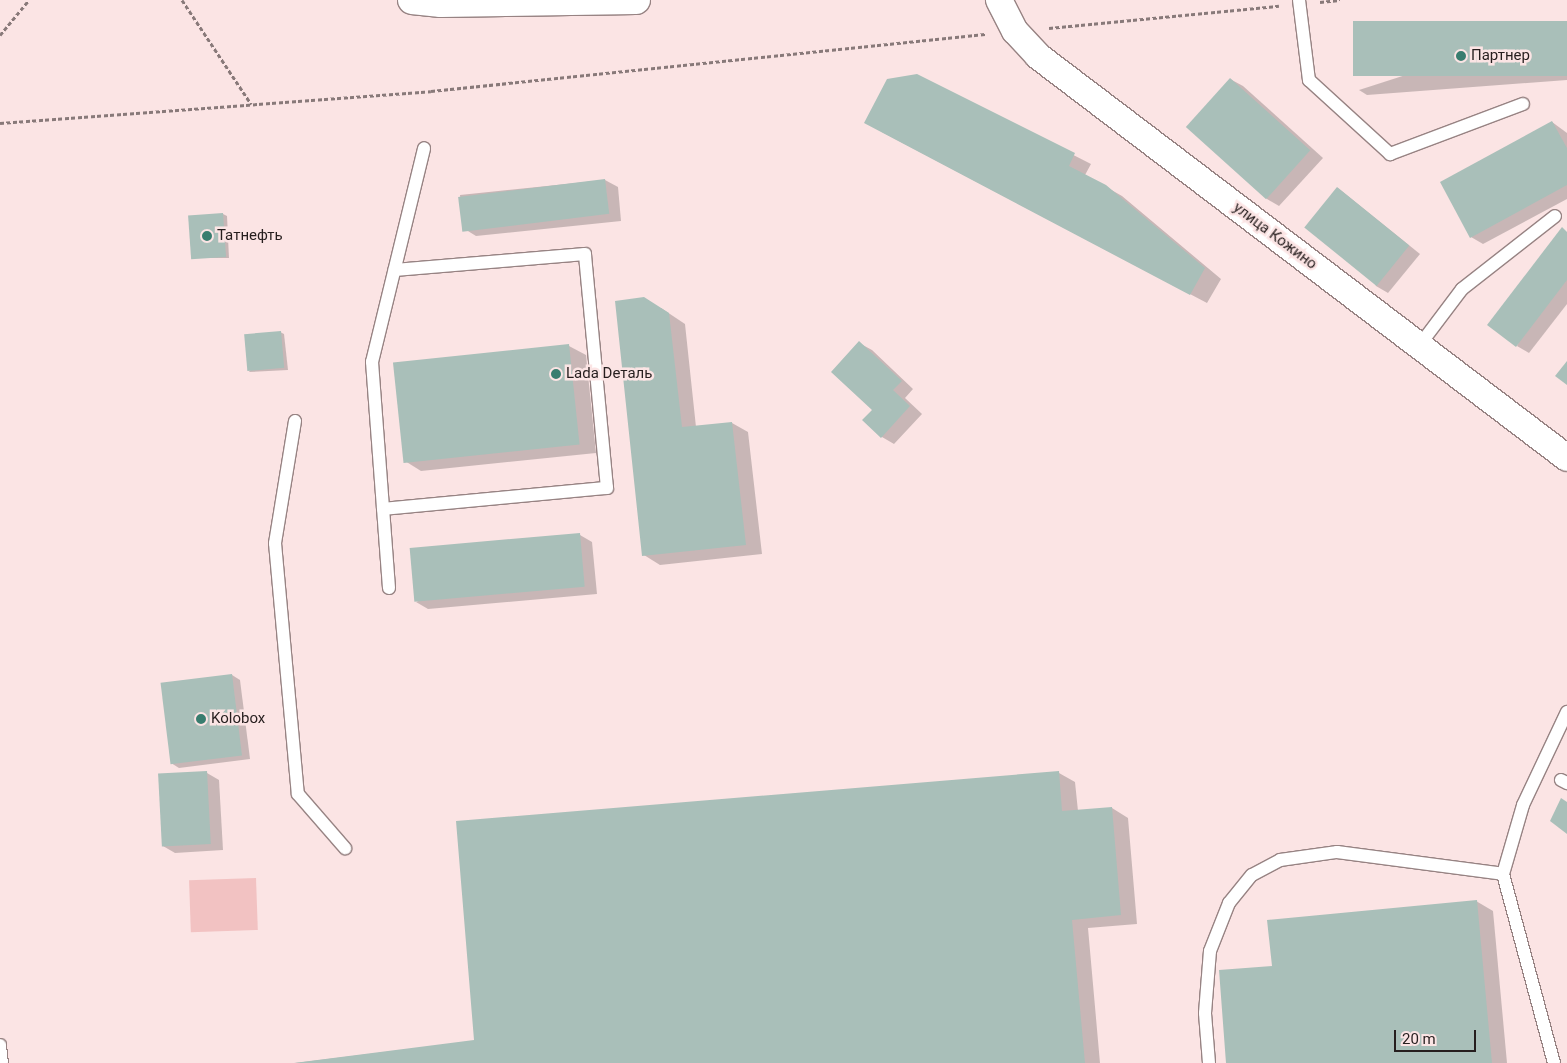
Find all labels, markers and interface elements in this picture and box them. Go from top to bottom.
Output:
place label: Партнер [1471,47,1530,65]
marker: Партнер [1455,50,1467,62]
street label: улица Кожино [1230,199,1320,273]
place label: Татнефть [217,227,283,245]
marker: Татнефть [201,230,213,242]
place label: Lada Dеталь [566,365,652,383]
marker: Lada Dеталь [550,368,562,380]
place label: Kolobox [211,710,265,728]
marker: Kolobox [195,713,207,725]
scale bar [1397,1020,1480,1052]
text: 20 m [1402,1030,1436,1048]

